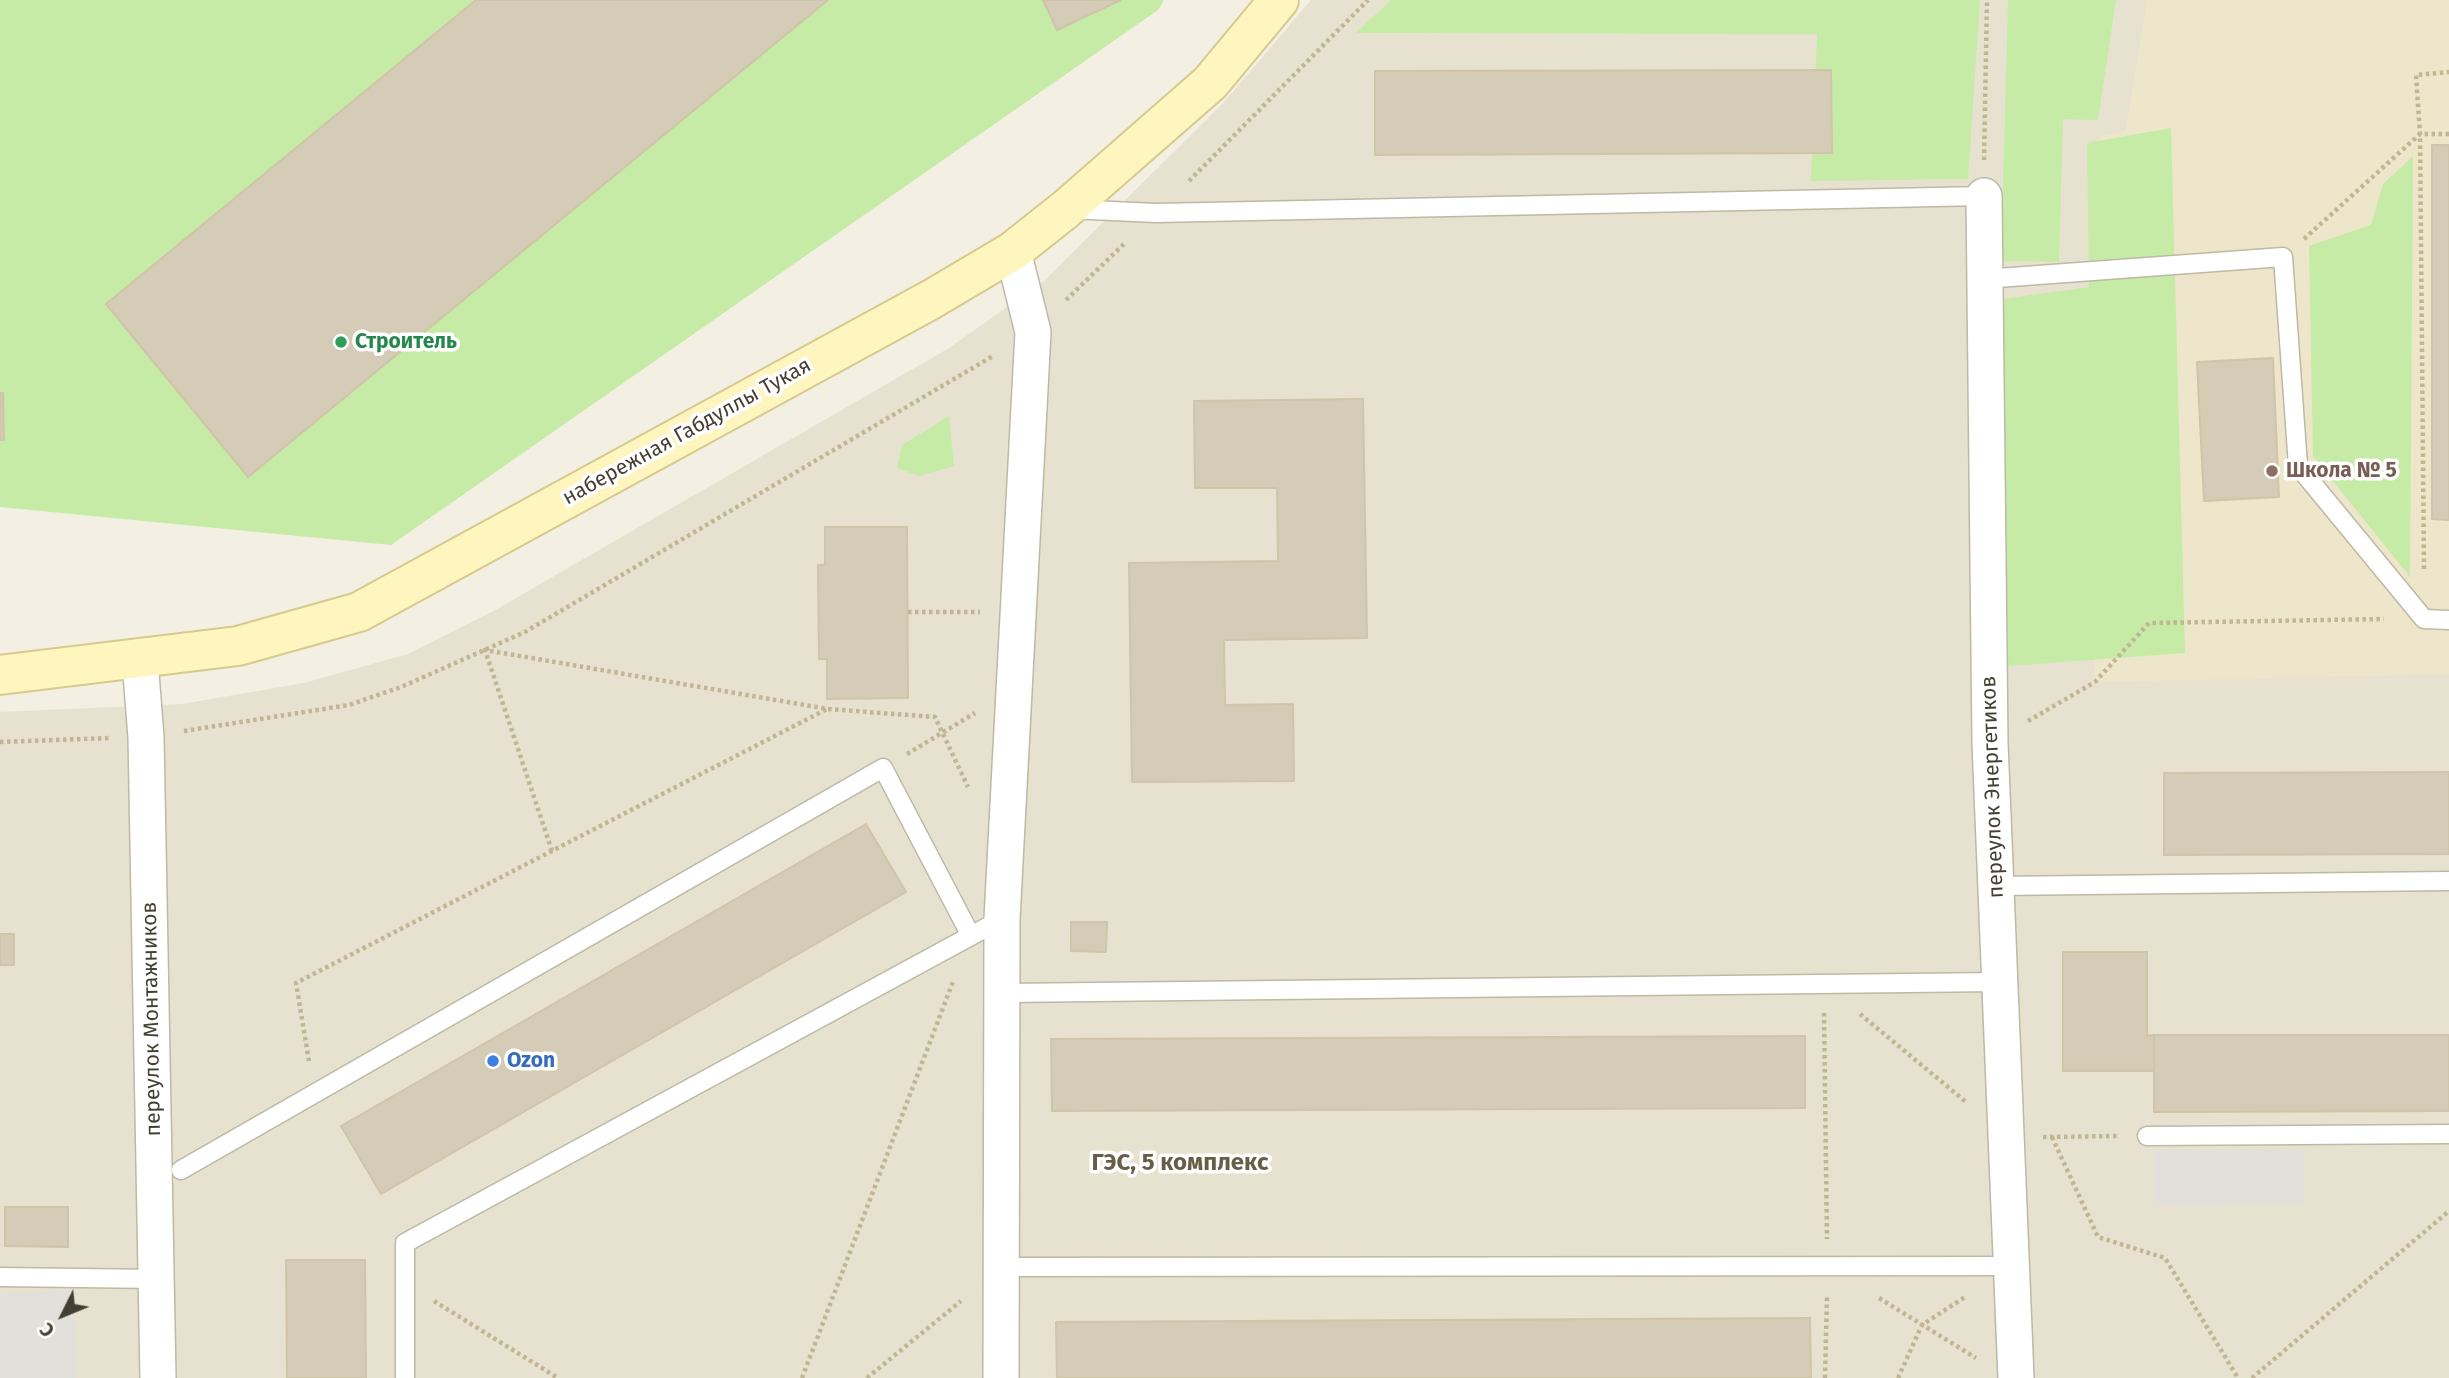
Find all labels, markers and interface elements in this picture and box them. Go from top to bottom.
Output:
place label: Строитель [355,329,457,355]
marker: Строитель [333,334,349,350]
street label: набережная Габдуллы Тукая [558,353,816,511]
place label: Школа № 5 [2286,458,2397,484]
marker: Школа № 5 [2264,463,2280,479]
street label: переулок Энергетиков [1977,675,2009,899]
street label: переулок Монтажников [137,901,167,1137]
place label: Ozon [507,1048,555,1074]
marker: Ozon [485,1053,501,1069]
district label: ГЭС, 5 комплекс [1092,1149,1268,1177]
north arrow [28,1280,98,1350]
text: С [35,1318,59,1342]

